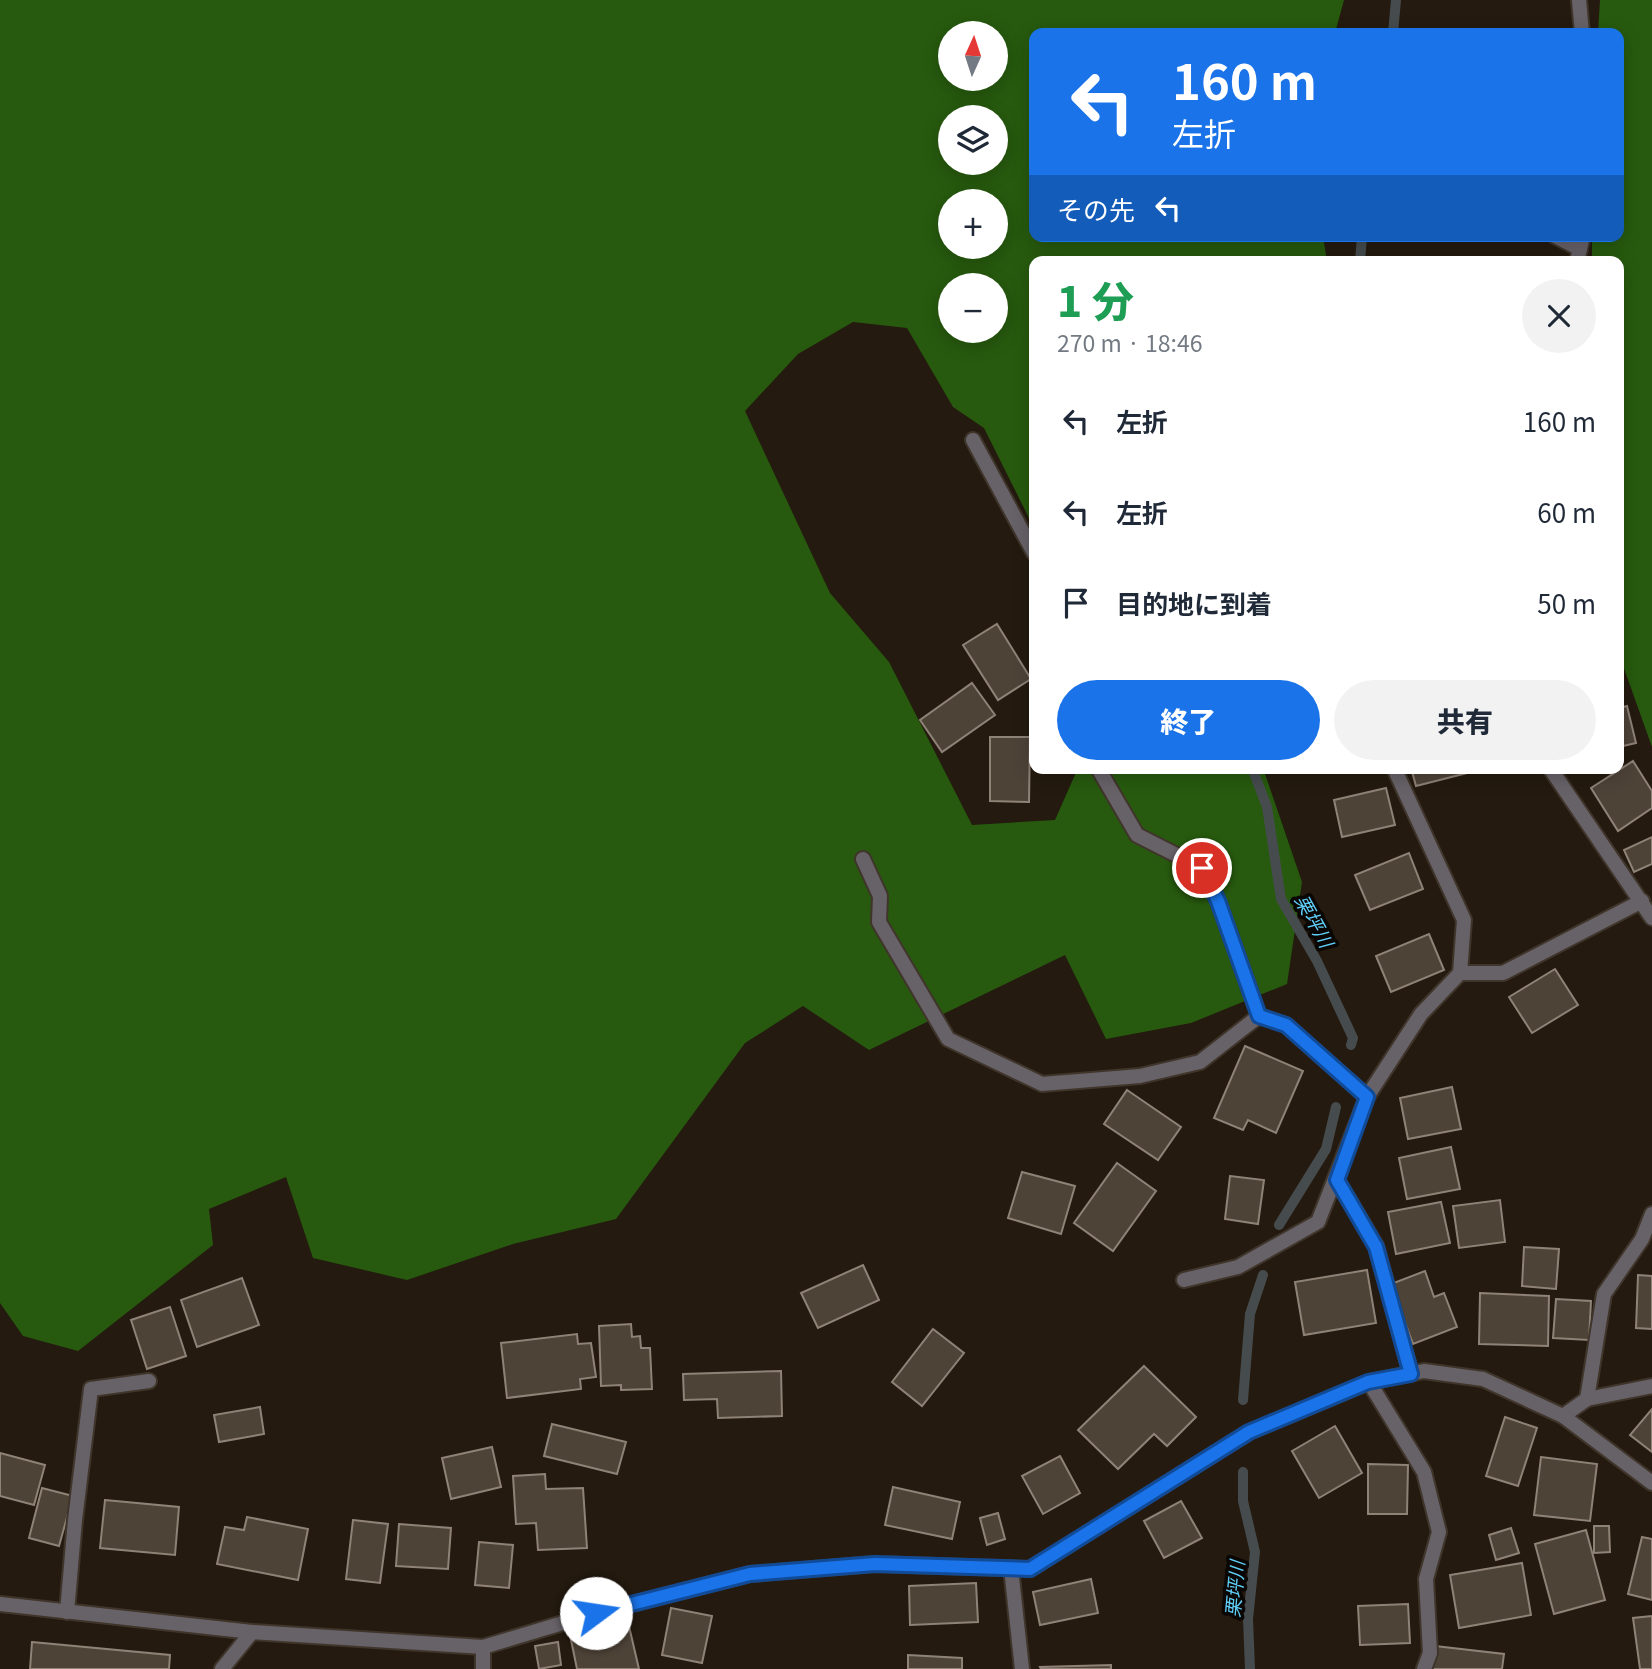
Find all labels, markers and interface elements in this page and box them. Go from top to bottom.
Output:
north arrow [938,21,1008,91]
map controls [938,21,1008,343]
text: 160 m [1172,43,1317,114]
icon: left [1057,56,1148,147]
button: layers [938,105,1008,175]
text: 左折 [1172,109,1236,155]
button: + [938,189,1008,259]
icon: left [1149,189,1187,227]
text: その先 [1057,190,1135,227]
text: 1 分 [1057,268,1134,329]
button: − [938,273,1008,343]
button: close [1522,279,1596,353]
text: 270 m · 18:46 [1057,325,1202,359]
icon: left [1057,402,1095,440]
text: 左折 [1116,402,1168,439]
text: 160 m [1523,402,1596,439]
icon: left [1057,493,1095,531]
text: 左折 [1116,493,1168,530]
text: 60 m [1537,493,1596,530]
icon: arrive [1057,584,1095,622]
text: 目的地に到着 [1116,584,1272,621]
text: 50 m [1537,584,1596,621]
button: 終了 [1057,680,1320,760]
button: 共有 [1334,680,1596,760]
pin [1172,838,1232,898]
icon: arrive [1183,849,1221,887]
water label: 栗坪川 [1290,889,1342,953]
water label: 栗坪川 [1218,1557,1250,1618]
position arrow [559,1576,633,1650]

